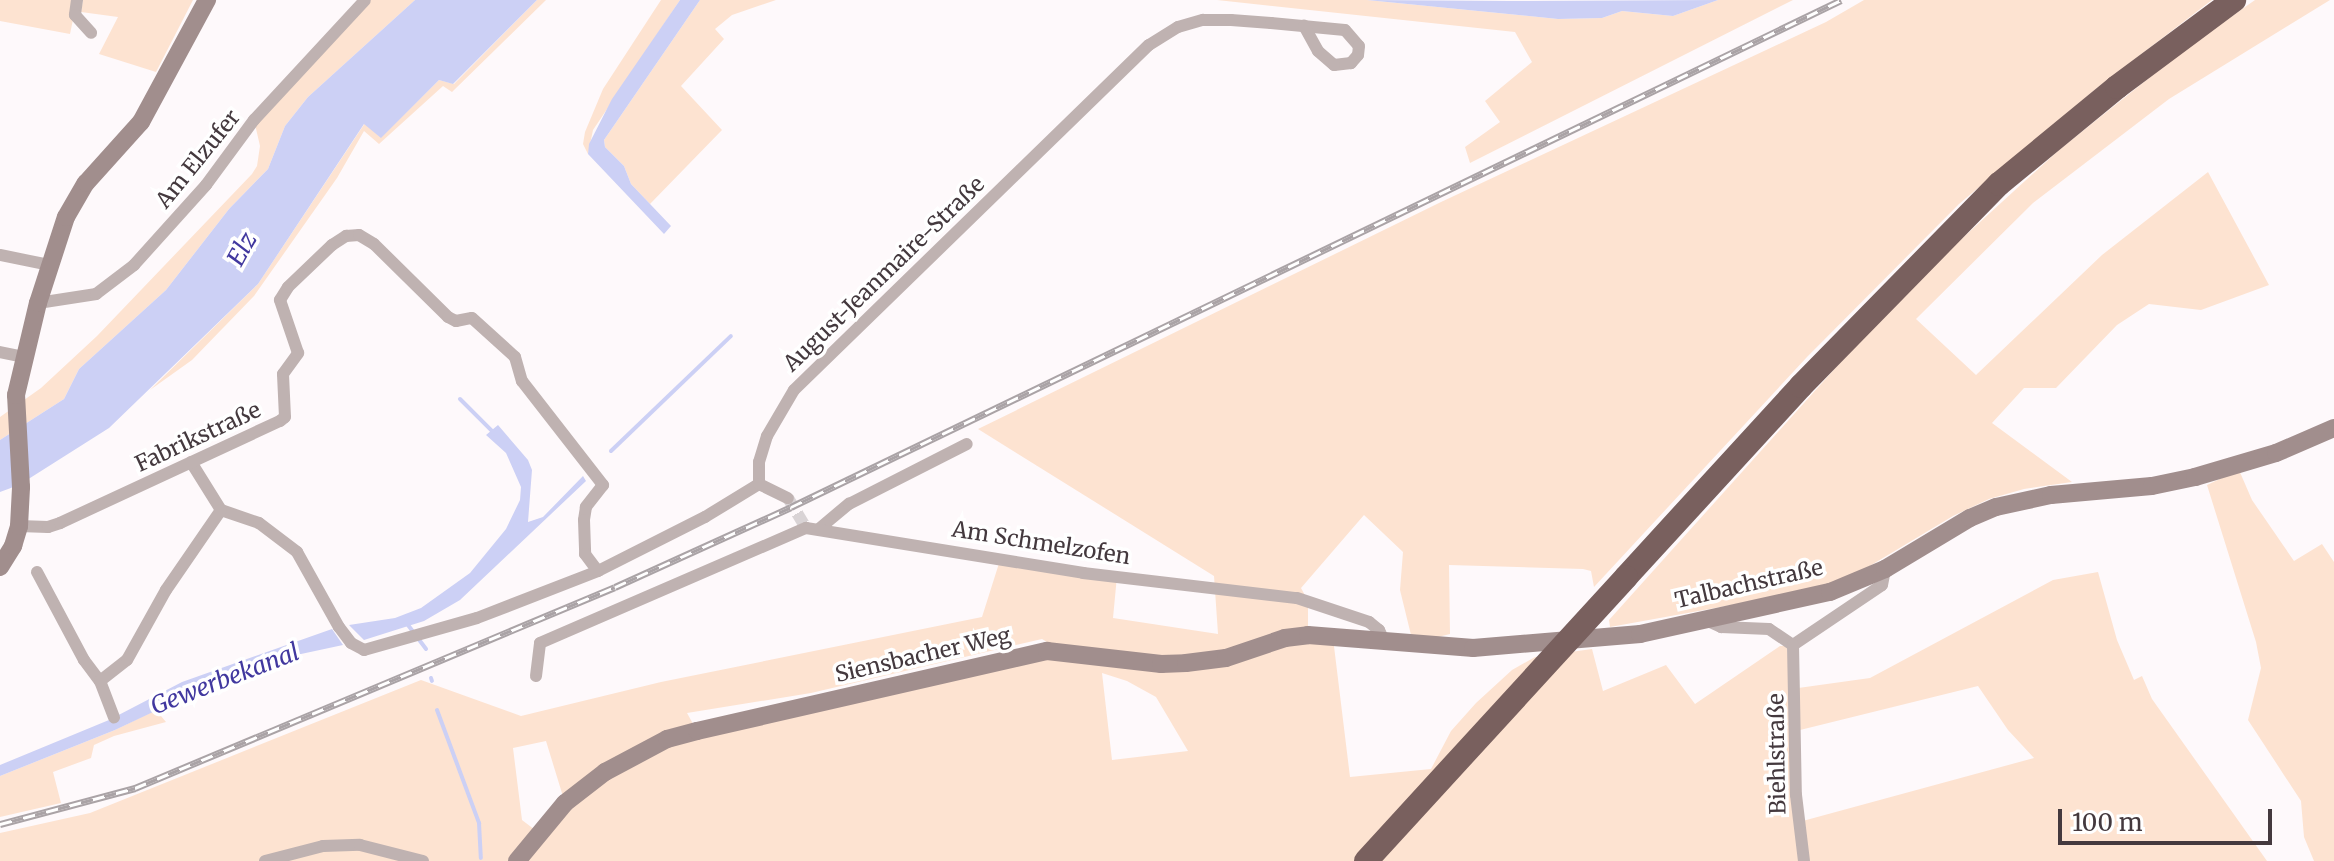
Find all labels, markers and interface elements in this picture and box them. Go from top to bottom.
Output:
street label: Am Elzufer [150,105,246,213]
street label: August-Jeanmaire-Straße [778,171,990,377]
water label: Elz [221,227,263,271]
street label: Fabrikstraße [131,396,265,478]
street label: Am Schmelzofen [950,516,1132,570]
street label: Talbachstraße [1672,554,1826,614]
street label: Siensbacher Weg [833,622,1013,688]
water label: Gewerbekanal [147,637,303,721]
street label: Biehlstraße [1763,693,1791,815]
scale bar [2062,793,2276,843]
text: 100 m [2072,807,2142,838]

